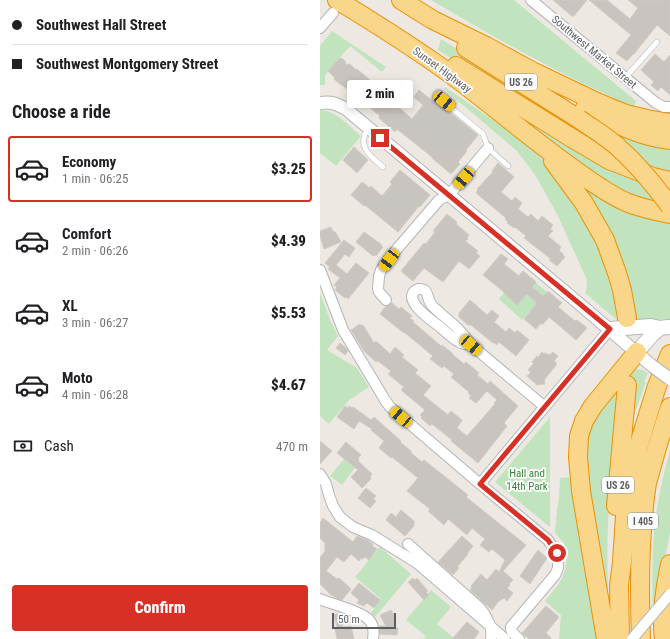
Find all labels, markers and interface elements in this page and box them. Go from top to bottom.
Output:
street label: Southwest Market Street [549,13,639,91]
text: Southwest Hall Street [36,16,166,34]
street label: Sunset Highway [410,44,474,96]
text: Southwest Montgomery Street [36,55,218,73]
road number: US 26 [505,74,537,90]
callout: 2 min [347,80,413,108]
text: 2 min [366,86,394,101]
car [431,89,457,113]
text: Choose a ride [12,101,111,122]
route end [371,129,389,147]
icon: car [14,151,50,187]
text: Economy [62,153,116,171]
text: $3.25 [271,160,306,178]
car [452,165,476,191]
text: 1 min · 06:25 [62,171,128,186]
icon: car [14,223,50,259]
text: Comfort [62,225,111,243]
text: $4.39 [271,232,306,250]
text: 2 min · 06:26 [62,243,128,258]
car [377,247,401,273]
icon: car [14,295,50,331]
text: XL [62,297,78,315]
text: $5.53 [271,304,306,322]
text: 3 min · 06:27 [62,315,128,330]
car [458,333,484,357]
icon: car [14,367,50,403]
text: Moto [62,369,93,387]
text: $4.67 [271,376,306,394]
text: 4 min · 06:28 [62,387,128,402]
car [388,405,414,429]
icon: cash [12,435,34,457]
text: Cash [44,437,74,455]
text: 470 m [276,439,308,454]
park label: Hall and 14th Park [506,467,548,493]
road number: US 26 [602,477,634,493]
road number: I 405 [628,513,658,529]
route start [548,544,566,562]
button: Confirm [12,585,308,631]
scale bar [332,611,396,630]
text: 50 m [338,613,360,626]

